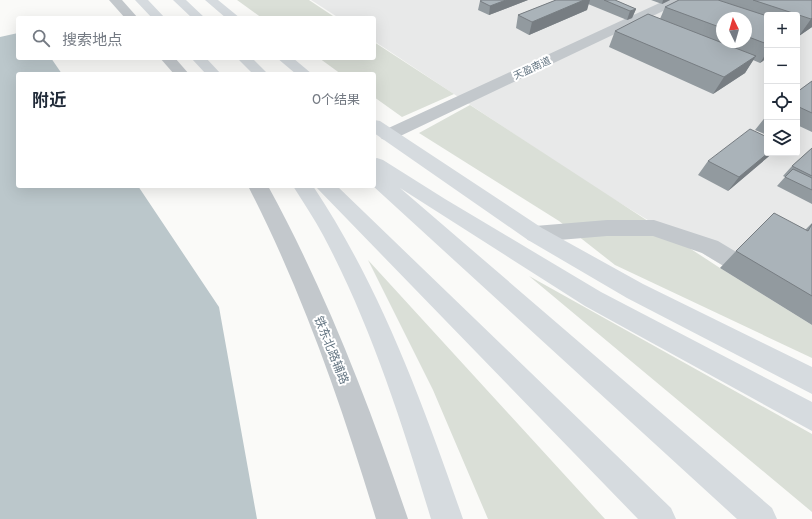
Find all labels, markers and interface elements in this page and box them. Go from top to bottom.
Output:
north arrow [716,12,752,48]
map controls [764,12,800,156]
button: + [764,12,800,48]
search box [16,16,376,60]
icon: search [30,27,52,49]
text: 搜索地点 [62,31,122,49]
button: − [764,48,800,84]
street label: 天盈南道 [511,54,553,82]
button: locate [764,84,800,120]
text: 附近 [32,90,66,110]
text: 0个结果 [312,91,360,107]
button: layers [764,120,800,156]
street label: 铁东北路辅路 [312,314,352,386]

